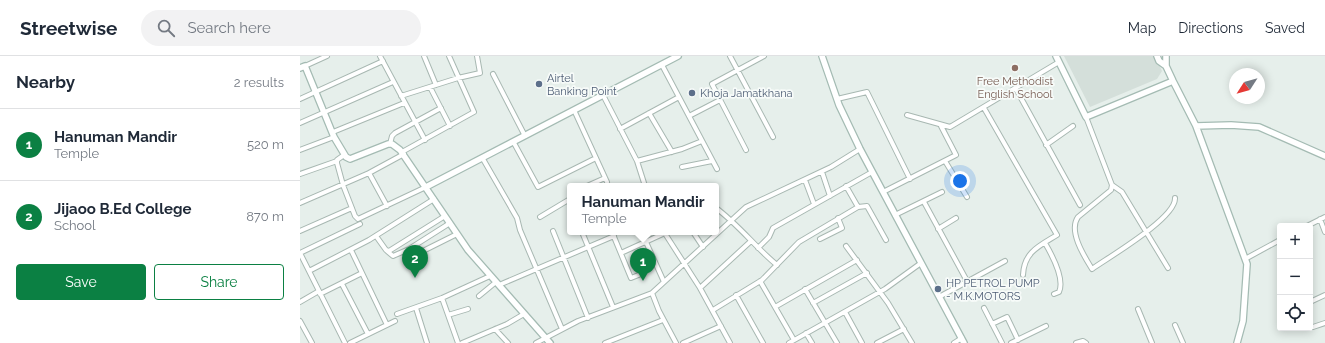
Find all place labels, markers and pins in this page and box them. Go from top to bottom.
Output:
marker: Free Methodist English School [1010,63,1020,73]
place label: Airtel Banking Point [547,72,617,98]
place label: Free Methodist English School [977,75,1053,101]
marker: Airtel Banking Point [534,79,544,89]
place label: Khoja Jamatkhana [700,87,793,100]
marker: Khoja Jamatkhana [687,88,697,98]
pin: 2 [402,245,428,278]
pin: 1 [630,248,656,281]
place label: HP PETROL PUMP - M.K.MOTORS [946,277,1040,303]
marker: HP PETROL PUMP - M.K.MOTORS [933,284,943,294]

